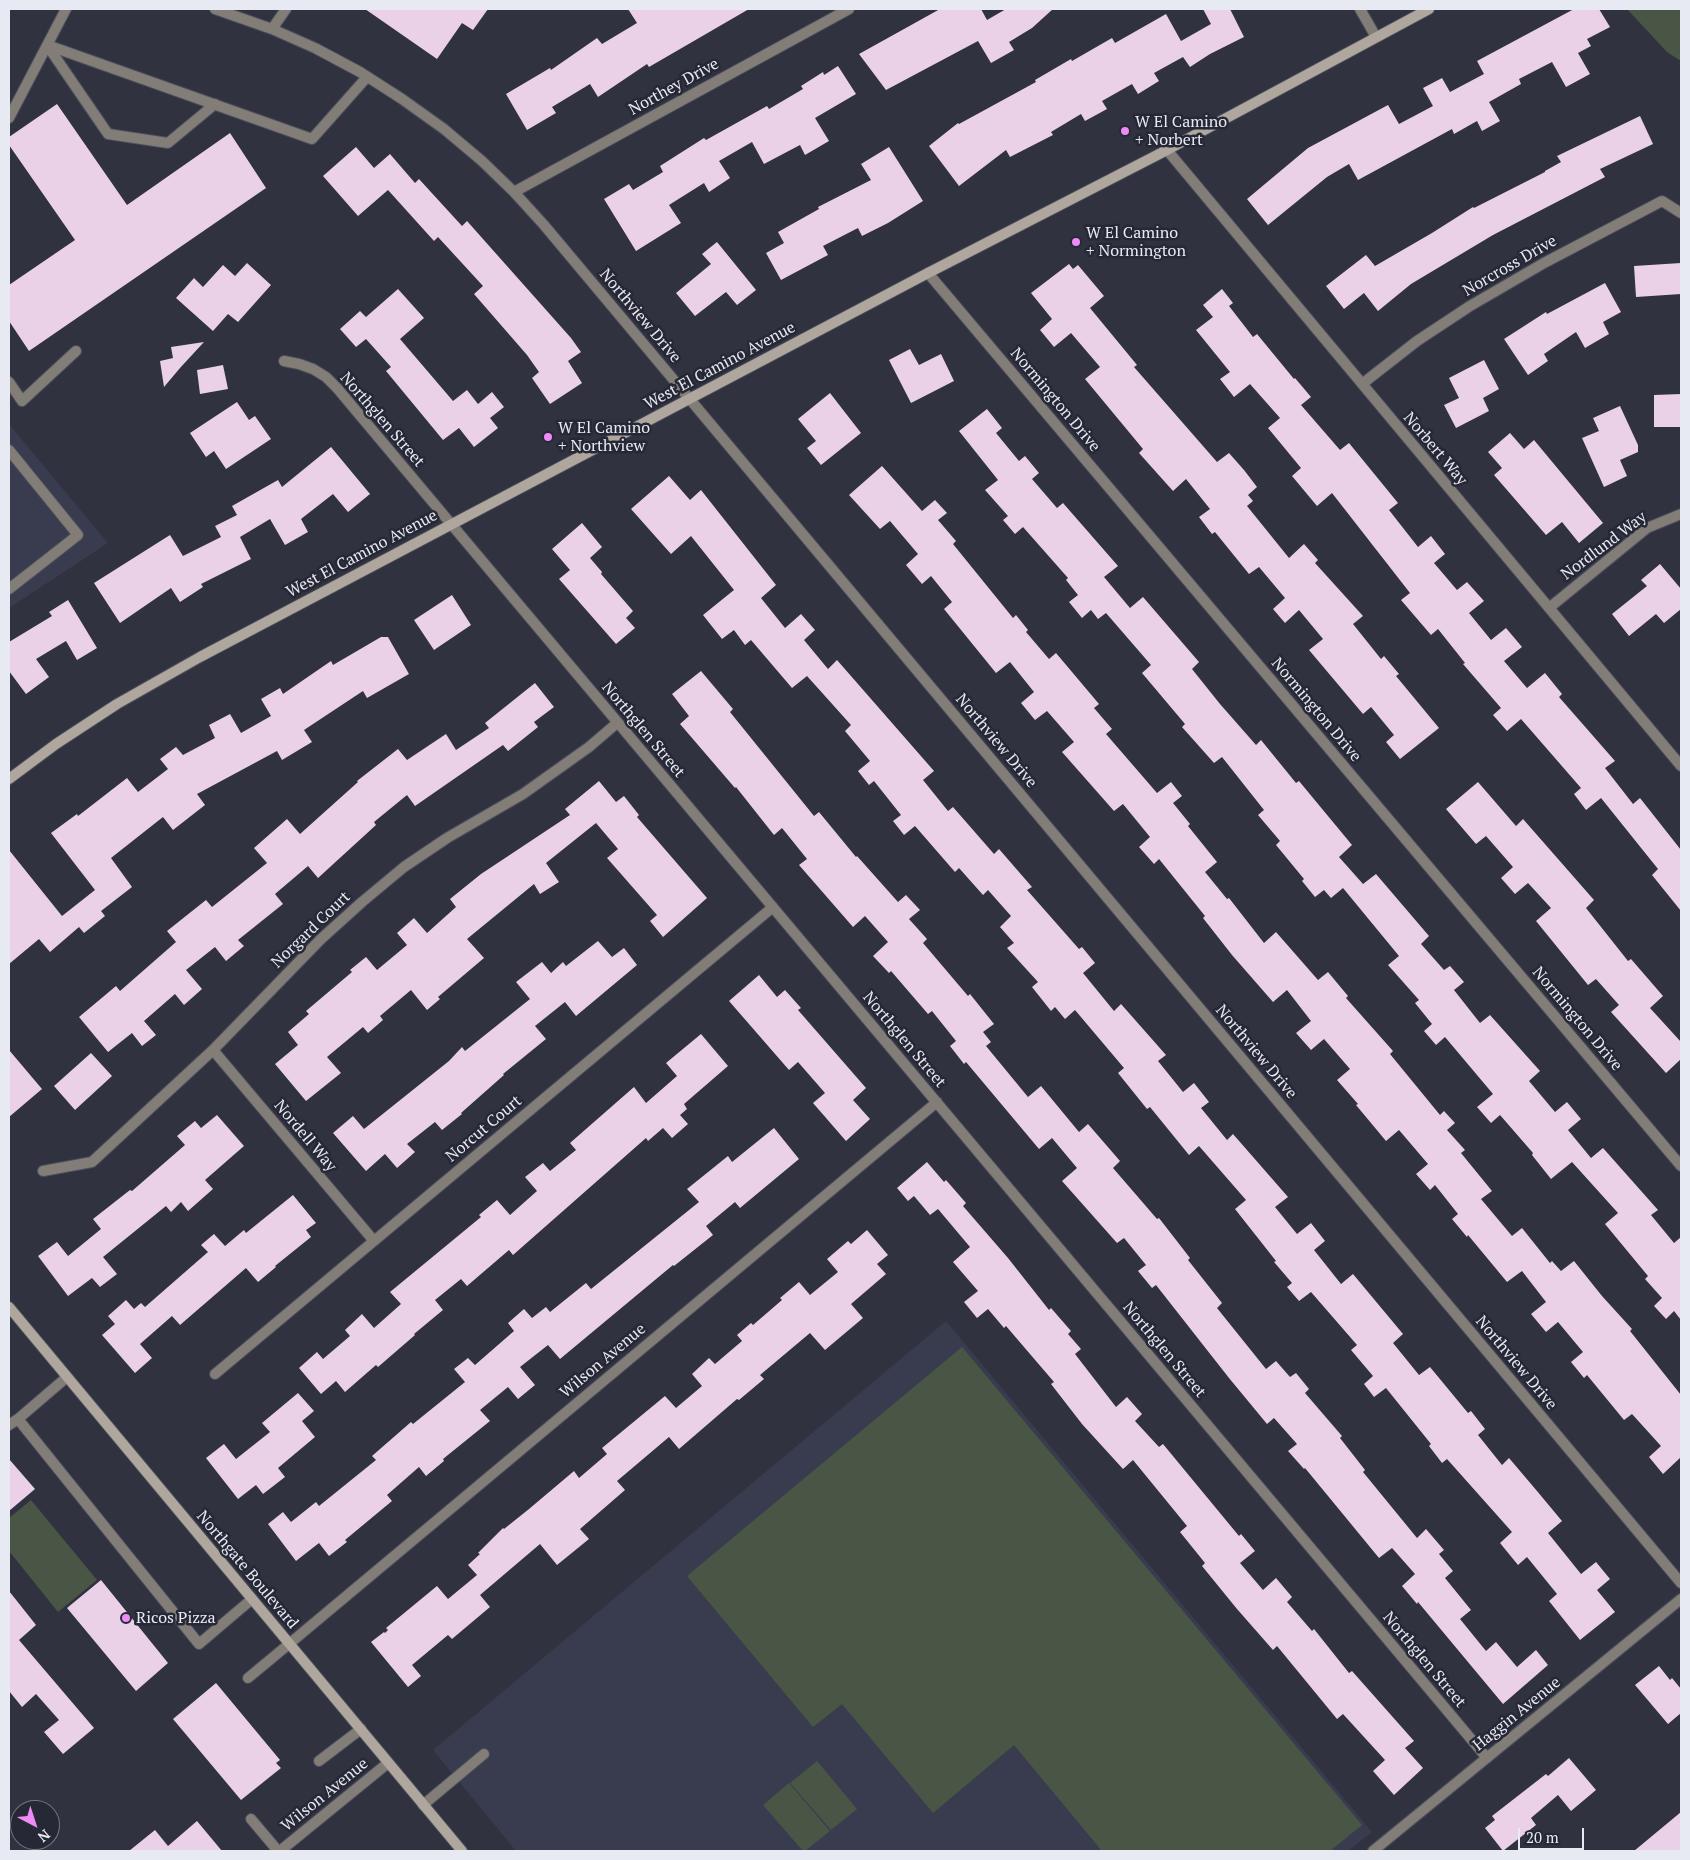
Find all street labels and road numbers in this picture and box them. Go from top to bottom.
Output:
street label: Northey Drive [626,54,722,120]
street label: Norcross Drive [1460,231,1560,301]
street label: Northview Drive [595,265,685,367]
street label: West El Camino Avenue [641,318,799,414]
street label: Normington Drive [1006,344,1104,456]
street label: Northglen Street [336,369,428,471]
street label: Norbert Way [1399,409,1471,489]
street label: West El Camino Avenue [283,506,441,602]
street label: Nordlund Way [1558,508,1650,584]
street label: Normington Drive [1267,654,1365,766]
street label: Northglen Street [597,678,689,782]
street label: Northview Drive [951,690,1041,792]
street label: Norgard Court [268,888,354,972]
street label: Normington Drive [1528,963,1626,1075]
street label: Northglen Street [858,988,950,1092]
street label: Northview Drive [1211,1001,1301,1103]
street label: Norcut Court [442,1092,526,1166]
street label: Nordell Way [270,1096,340,1176]
street label: Northglen Street [1118,1298,1210,1402]
street label: Northview Drive [1471,1312,1561,1414]
street label: Wilson Avenue [556,1320,650,1402]
street label: Northgate Boulevard [192,1507,302,1633]
street label: Northglen Street [1378,1608,1470,1712]
street label: Haggin Avenue [1469,1673,1565,1755]
street label: Wilson Avenue [278,1754,372,1836]

